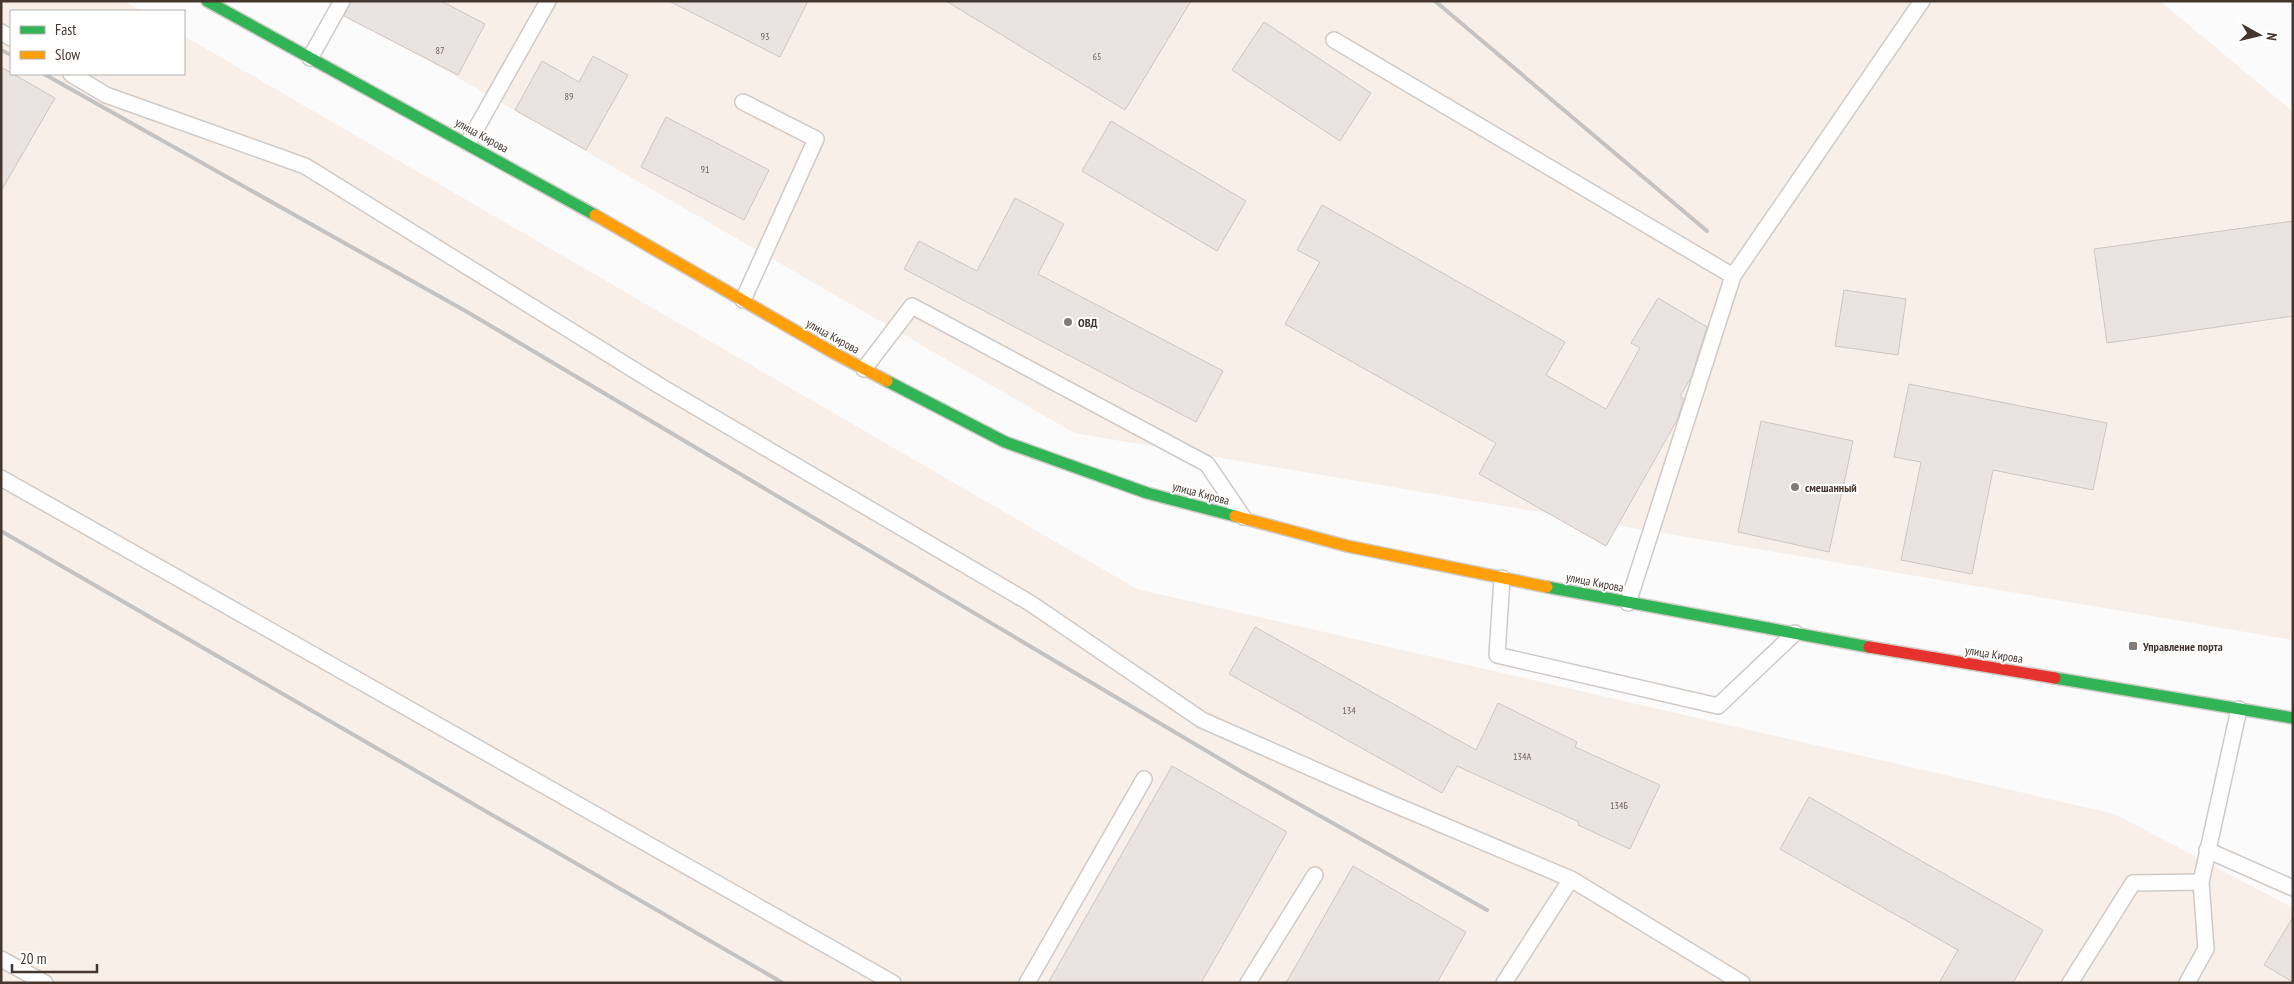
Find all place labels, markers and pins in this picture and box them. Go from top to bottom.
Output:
place label: ОВД [1078,315,1098,330]
marker: ОВД [1062,316,1074,328]
place label: смешанный [1805,480,1857,495]
marker: смешанный [1789,481,1801,493]
place label: Управление порта [2142,639,2223,654]
marker: Управление порта [2127,640,2139,652]

